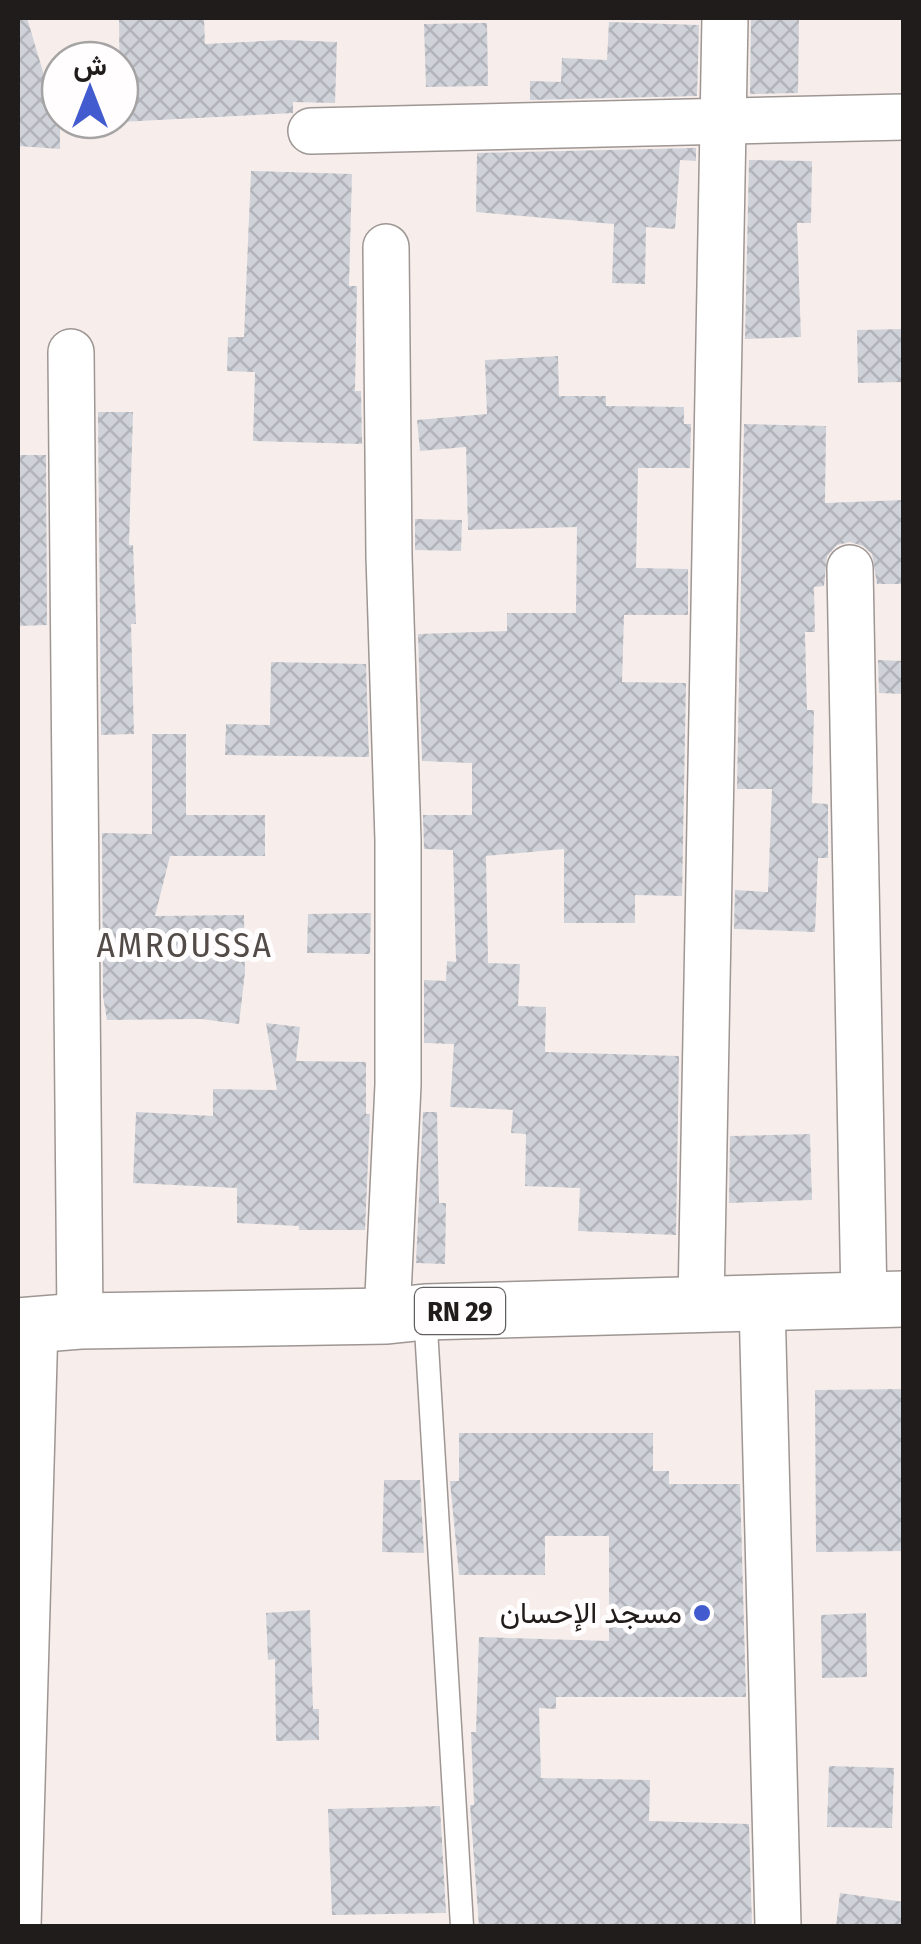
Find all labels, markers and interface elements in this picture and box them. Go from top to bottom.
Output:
north arrow [40,40,140,140]
text: ش [73,49,107,82]
district label: AMROUSSA [97,924,273,966]
road number: RN 29 [415,1288,505,1334]
place label: مسجد الإحسان [500,1595,682,1632]
marker: مسجد الإحسان [691,1602,713,1624]

